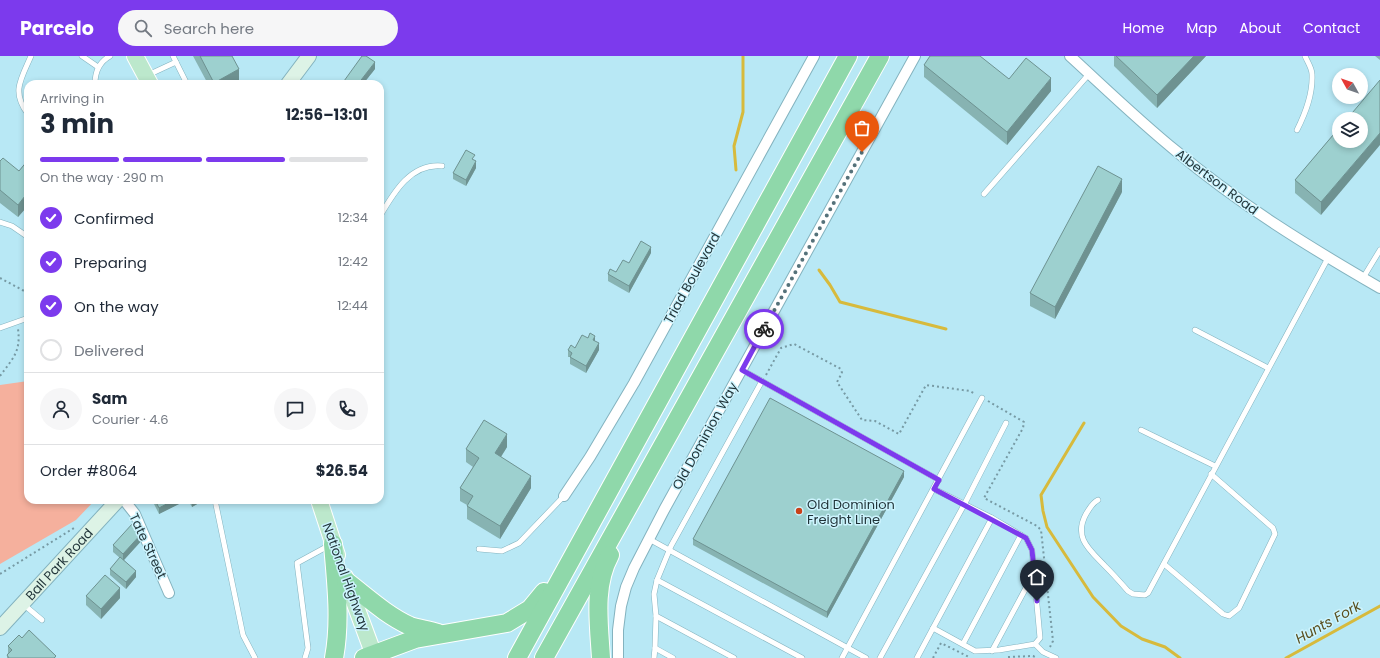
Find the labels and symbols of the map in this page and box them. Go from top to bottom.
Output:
north arrow [1332,68,1368,104]
pin [845,111,879,152]
street label: Albertson Road [1172,145,1262,219]
street label: Triad Boulevard [659,229,725,327]
courier [744,309,784,349]
street label: Old Dominion Way [668,378,743,493]
place label: Old Dominion Freight Line [807,495,895,529]
marker: Old Dominion Freight Line [794,506,804,516]
street label: Tate Street [125,510,172,582]
street label: National Highway [318,520,375,634]
street label: Ball Park Road [21,524,97,604]
pin [1020,560,1054,601]
water label: Hunts Fork [1291,595,1365,648]

